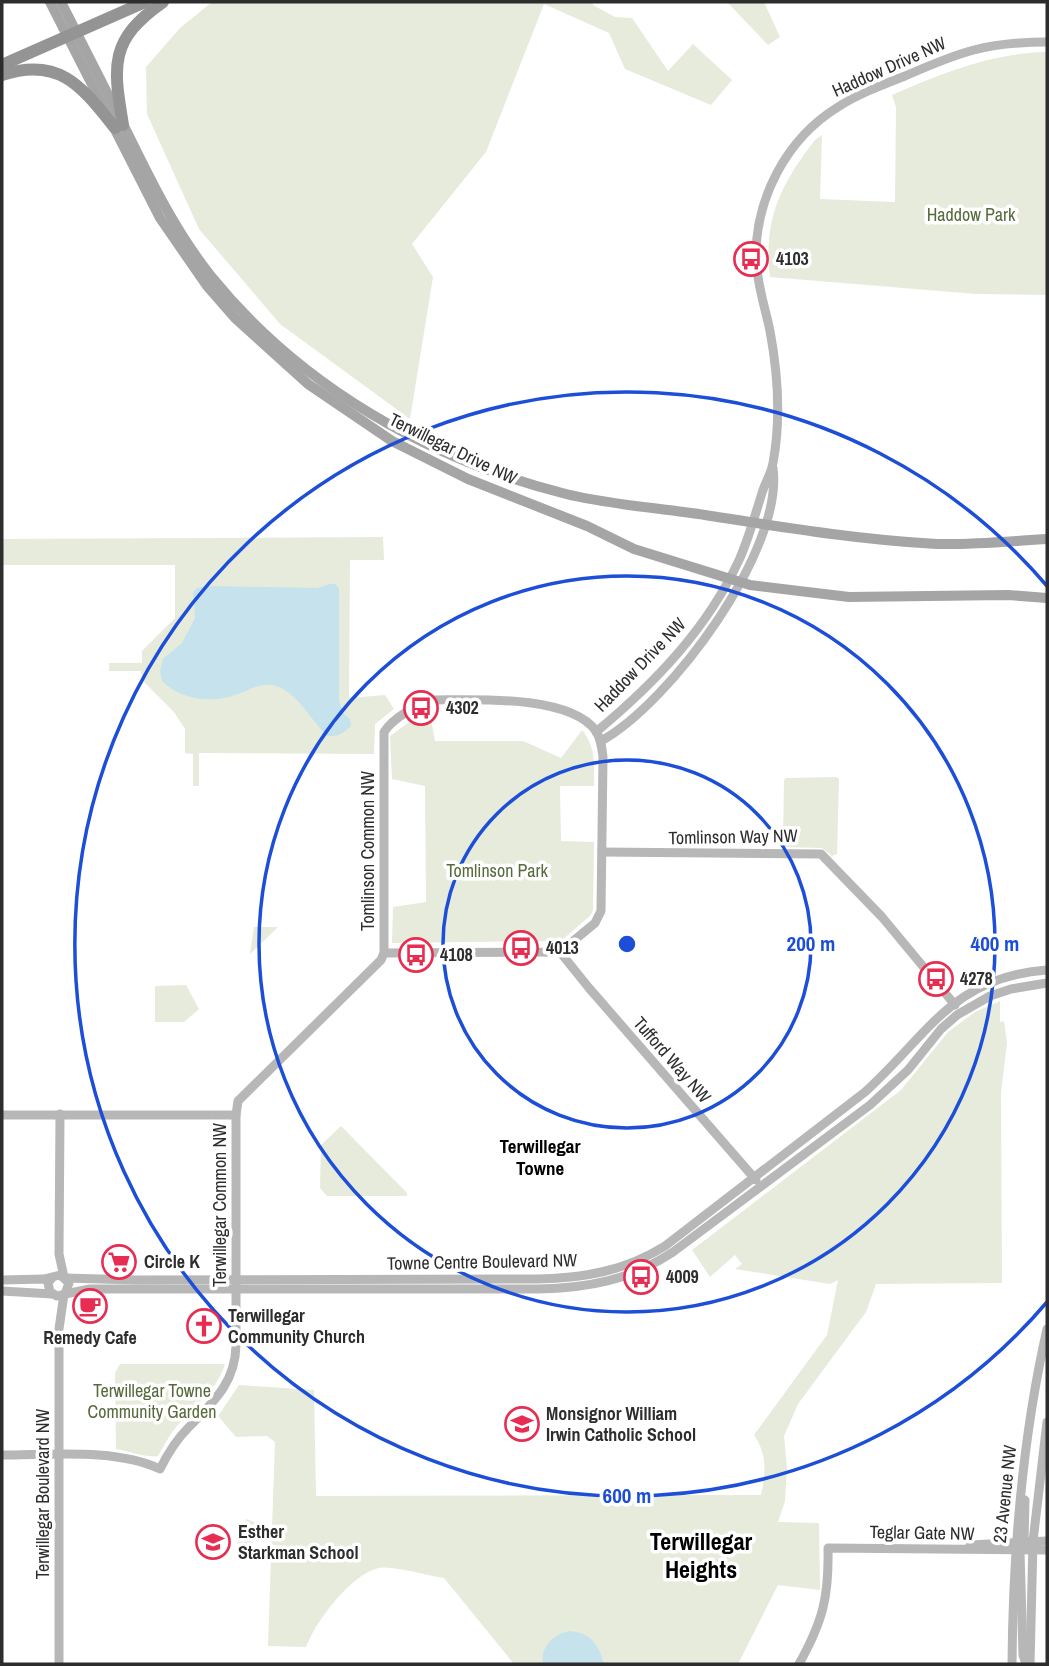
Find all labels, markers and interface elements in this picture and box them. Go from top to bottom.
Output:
street label: Haddow Drive NW [828,30,950,103]
park label: Haddow Park [927,202,1016,227]
bus stop icon: 4103 [732,240,770,278]
place label: 4103 [776,246,809,271]
street label: Terwillegar Drive NW [385,407,521,490]
street label: Haddow Drive NW [588,612,691,717]
bus stop icon: 4302 [402,689,440,727]
place label: 4302 [446,695,479,720]
street label: Tomlinson Common NW [355,771,380,931]
street label: Tomlinson Way NW [668,823,798,850]
park label: Tomlinson Park [446,858,548,883]
bus stop icon: 4013 [502,929,540,967]
text: 200 m [787,929,835,958]
text: 400 m [971,929,1019,958]
centre of rings [615,932,639,956]
place label: 4013 [546,935,579,960]
bus stop icon: 4108 [397,936,435,974]
place label: 4108 [440,942,473,967]
bus stop icon: 4278 [917,960,955,998]
place label: 4278 [960,966,993,991]
street label: Tufford Way NW [628,1011,717,1108]
street label: Terwillegar Common NW [207,1123,232,1287]
district label: Terwillegar Towne [499,1133,581,1181]
supermarket icon: Circle K [100,1243,138,1281]
street label: Towne Centre Boulevard NW [387,1247,577,1276]
place label: Circle K [144,1249,200,1274]
bus stop icon: 4009 [622,1258,660,1296]
place label: 4009 [666,1264,699,1289]
cafe icon: Remedy Cafe [71,1287,109,1325]
place label: Terwillegar Community Church [228,1303,365,1349]
church icon: Terwillegar Community Church [185,1307,223,1345]
place label: Remedy Cafe [43,1325,137,1350]
park label: Terwillegar Towne Community Garden [88,1378,216,1424]
place label: Monsignor William Irwin Catholic School [546,1401,696,1447]
school or university icon: Monsignor William Irwin Catholic School [503,1405,541,1443]
street label: Terwillegar Boulevard NW [30,1409,55,1579]
street label: 23 Avenue NW [987,1444,1022,1544]
text: 600 m [603,1481,651,1510]
place label: Esther Starkman School [238,1519,359,1565]
street label: Teglar Gate NW [869,1519,975,1546]
school or university icon: Esther Starkman School [194,1523,232,1561]
district label: Terwillegar Heights [650,1525,753,1585]

